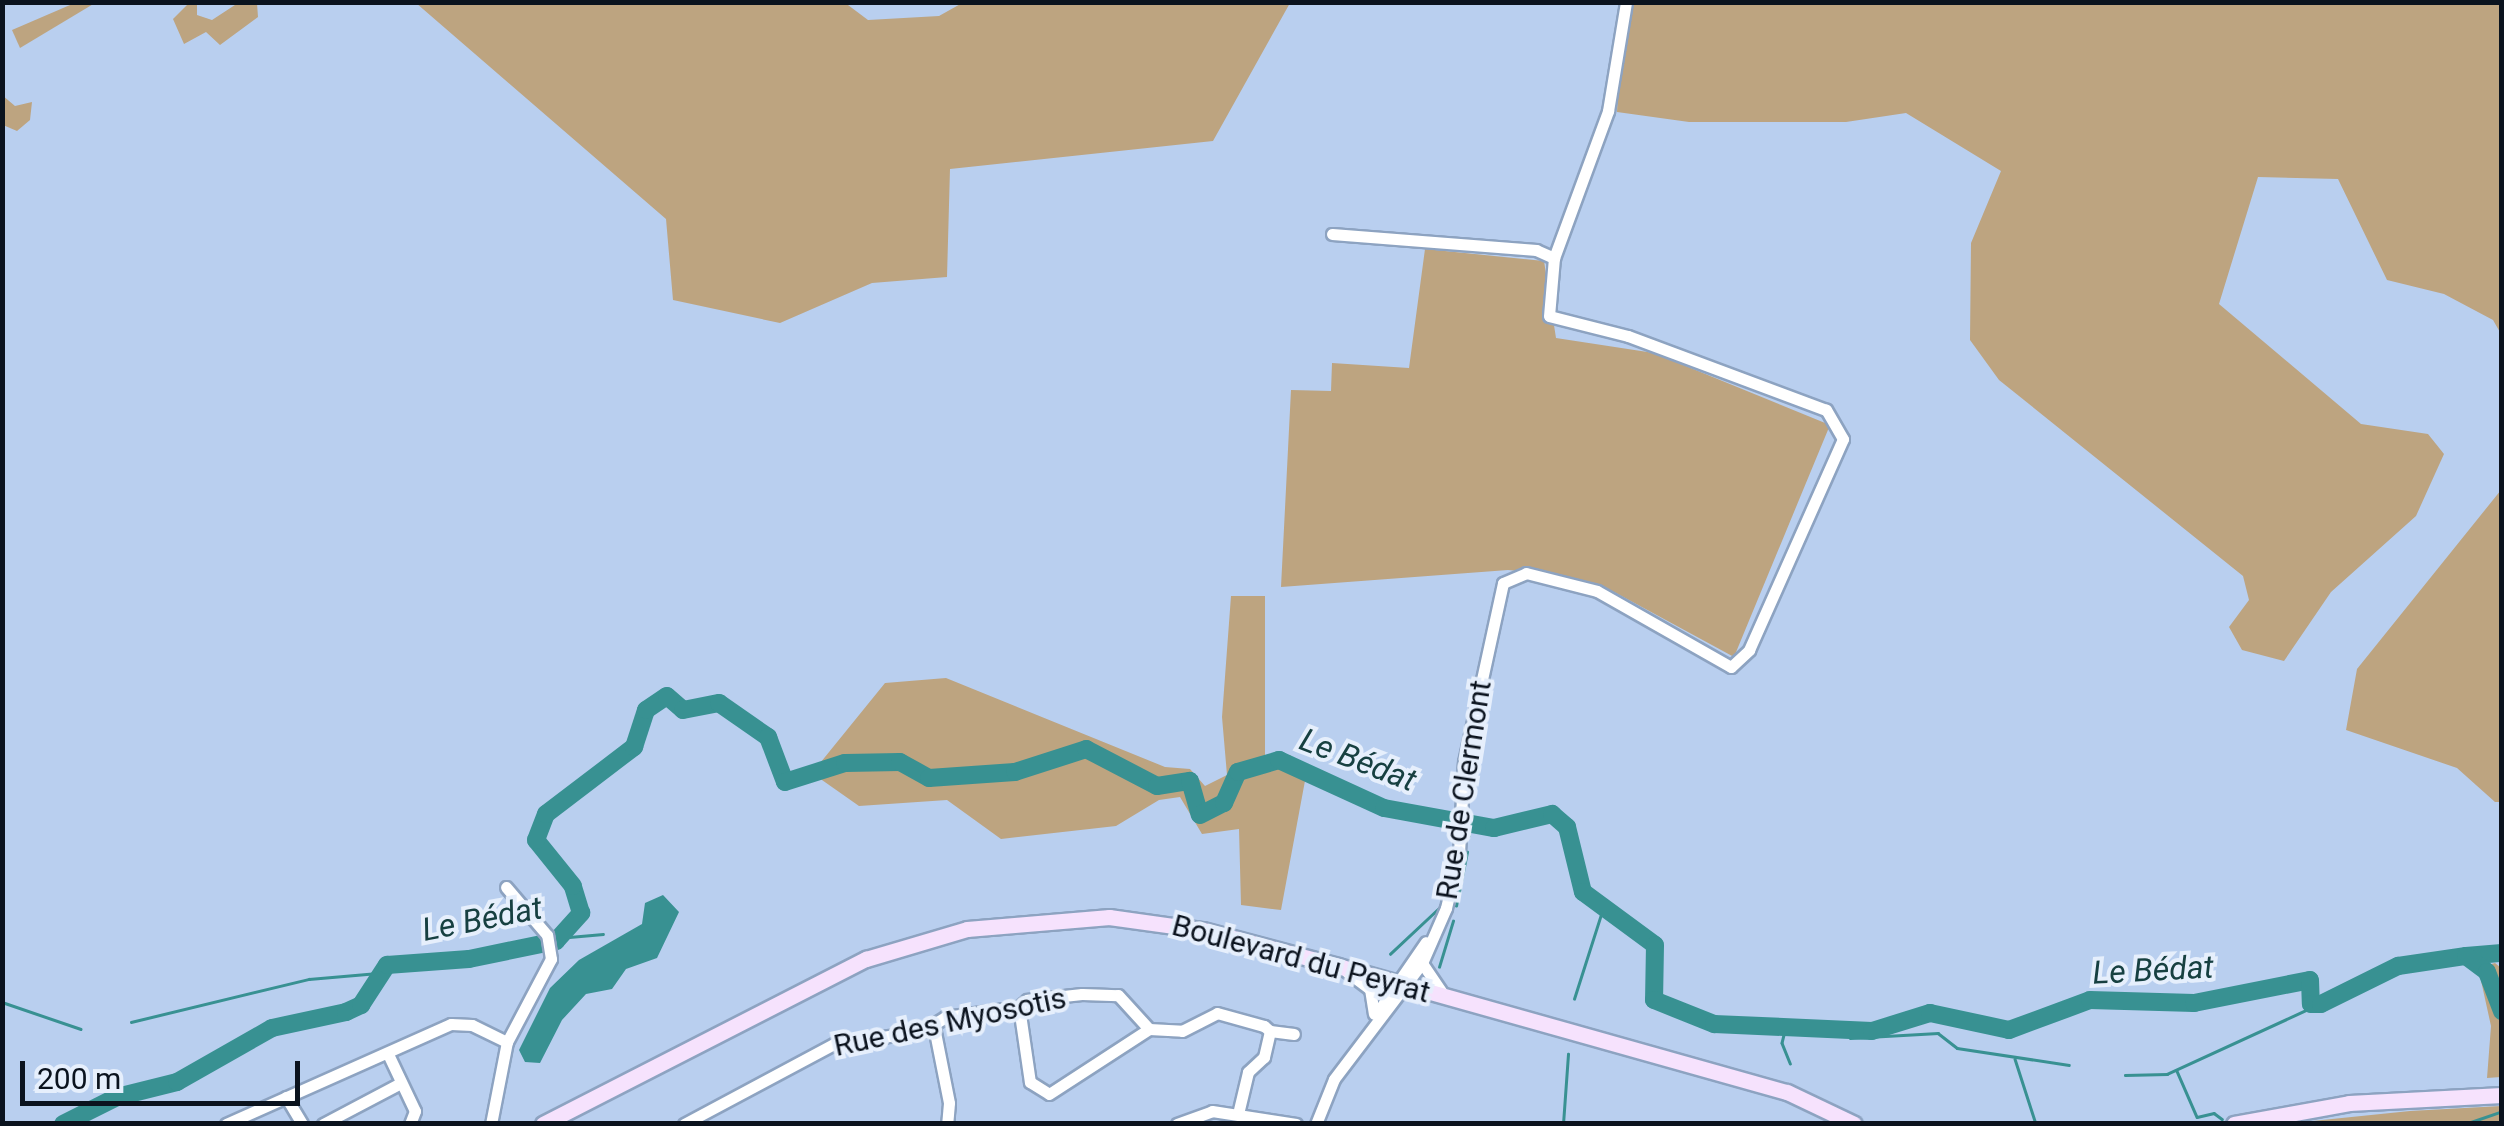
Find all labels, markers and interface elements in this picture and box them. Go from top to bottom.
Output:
street label: Rue de Clermont [1429,678,1499,902]
water label: Le Bédat [1294,720,1422,800]
water label: Le Bédat [419,889,545,949]
street label: Boulevard du Peyrat [1168,907,1434,1011]
water label: Le Bédat [2091,948,2215,992]
street label: Rue des Myosotis [831,980,1069,1064]
scale bar [25,1041,305,1103]
text: 200 m [37,1061,121,1096]

